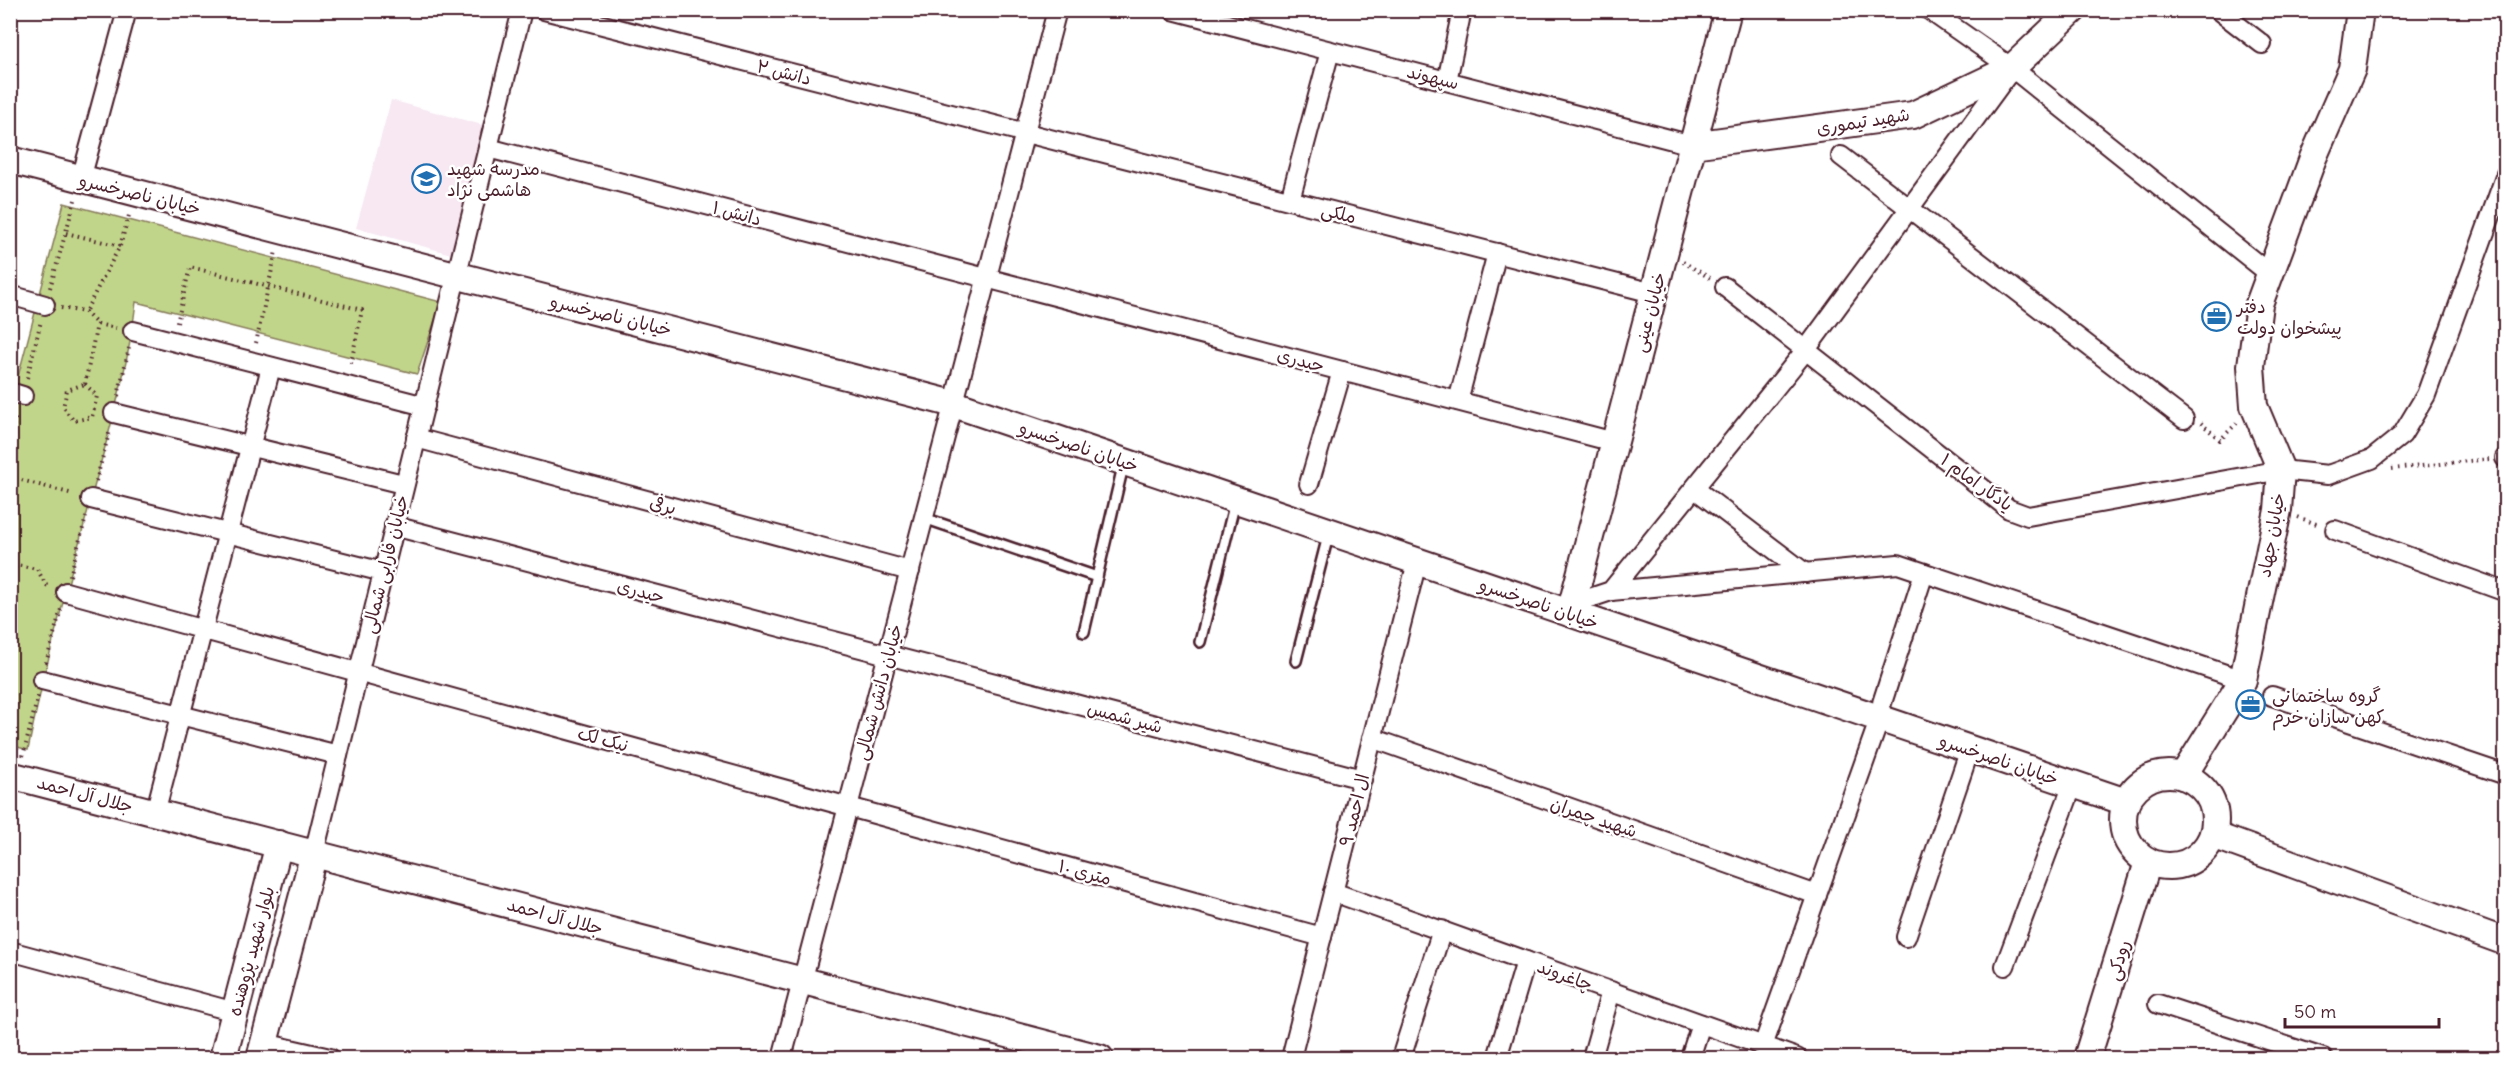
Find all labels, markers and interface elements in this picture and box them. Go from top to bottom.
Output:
street label: دانش ۲ [754,54,814,90]
street label: سپهوند [1404,59,1461,96]
street label: شهید تیموری [1815,102,1911,140]
place label: مدرسه شهید ه‍اشمی نژاد [447,157,540,201]
school or university icon: مدرسه شهید ه‍اشمی نژاد [410,162,442,194]
street label: خیابان ناصرخسرو [76,168,203,220]
street label: دانش ۱ [710,195,764,231]
street label: ملکی [1319,198,1359,228]
street label: خیابان عینی [1627,269,1671,355]
street label: خیابان ناصرخسرو [547,289,674,341]
place label: دفتر پیشخوان دولت [2235,295,2342,340]
office icon: دفتر پیشخوان دولت [2200,300,2232,332]
street label: حیدری [1275,343,1327,377]
street label: خیابان ناصرخسرو [1015,415,1142,477]
street label: یادگار امام ۱ [1935,448,2018,518]
street label: برفی [647,490,679,520]
street label: خیابان جهاد [2252,491,2290,579]
street label: خیابان فارابی شمالی [357,492,413,636]
street label: خیابان ناصرخسرو [1475,572,1602,634]
street label: حیدری [615,574,667,608]
street label: خیابان دانش شمالی [849,622,907,762]
place label: گروه ساختمانی کهن سازان خرم [2272,684,2385,731]
office icon: گروه ساختمانی کهن سازان خرم [2235,689,2267,721]
street label: شیر شمس [1085,696,1165,738]
street label: نیک لک [575,721,631,757]
street label: خیابان ناصرخسرو [1935,728,2062,790]
street label: جلال آل احمد [35,770,135,818]
street label: ال احمد ۹ [1334,771,1374,849]
street label: شهید چمران [1547,791,1640,843]
street label: ۱۰ متری [1056,854,1114,890]
street label: بلوار شهید پژوهنده [223,884,280,1019]
street label: جلال آل احمد [505,892,605,940]
street label: رودکی [2101,937,2135,983]
street label: چاغروند [1534,954,1596,997]
scale bar [2285,991,2440,1029]
text: 50 m [2294,1000,2336,1023]

